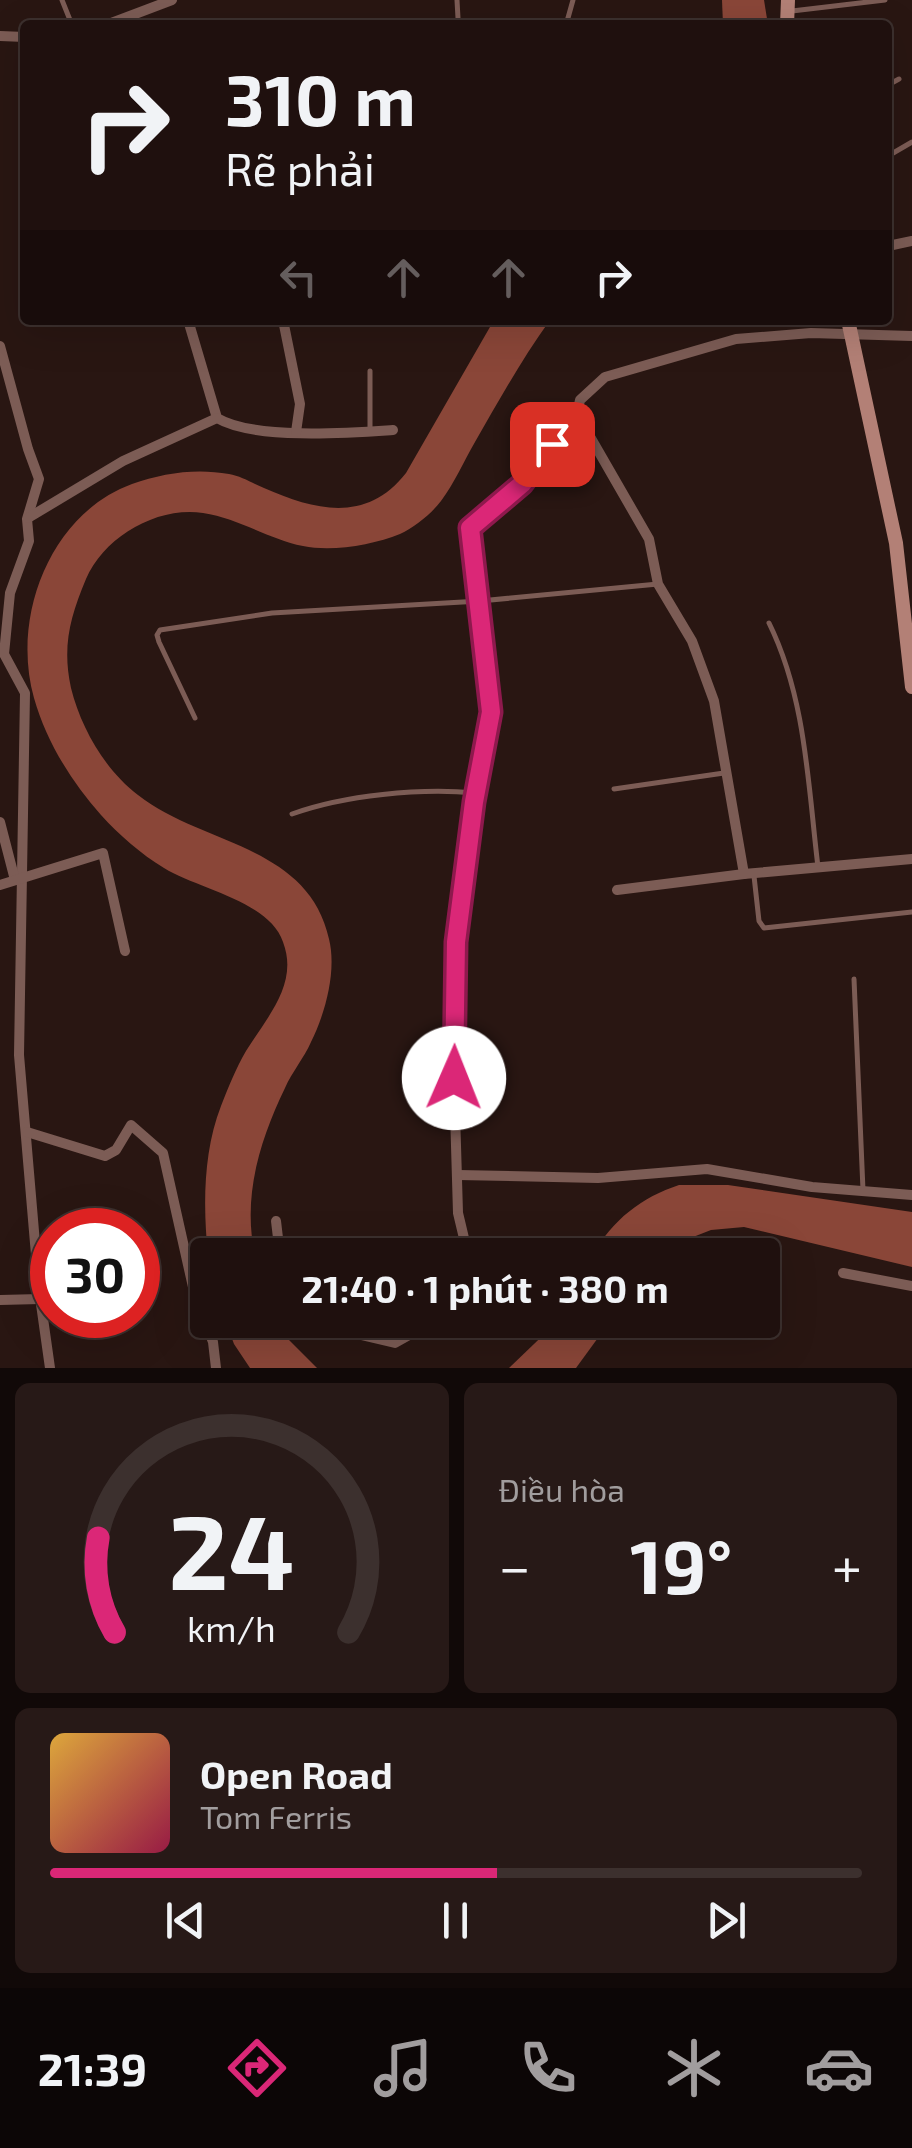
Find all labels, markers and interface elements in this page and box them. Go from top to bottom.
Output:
text: 310 m [225,56,416,140]
icon: right [60,60,190,190]
text: Rẽ phải [225,141,375,195]
icon: left [271,250,326,305]
icon: ahead [376,250,431,305]
icon: ahead [481,250,536,305]
icon: right [586,250,641,305]
pin [510,402,595,487]
icon: arrive [525,417,580,472]
position arrow [402,1026,506,1130]
speed limit sign: 30 [30,1208,160,1338]
text: 21:40 · 1 phút · 380 m [301,1265,669,1311]
text: Điều hòa [499,1470,625,1508]
text: 24 [168,1486,295,1611]
text: 19° [630,1519,732,1609]
text: − [499,1532,531,1598]
text: + [832,1532,862,1598]
text: km/h [187,1606,276,1649]
text: Open Road [200,1751,393,1797]
text: Tom Ferris [200,1797,352,1835]
icon: previous [158,1893,213,1948]
icon: pause [428,1893,483,1948]
icon: next [699,1893,754,1948]
icon: directions [222,2033,292,2103]
icon: music [368,2033,438,2103]
icon: phone [513,2033,583,2103]
icon: climate [659,2033,729,2103]
icon: car [804,2033,874,2103]
text: 21:39 [38,2041,147,2095]

